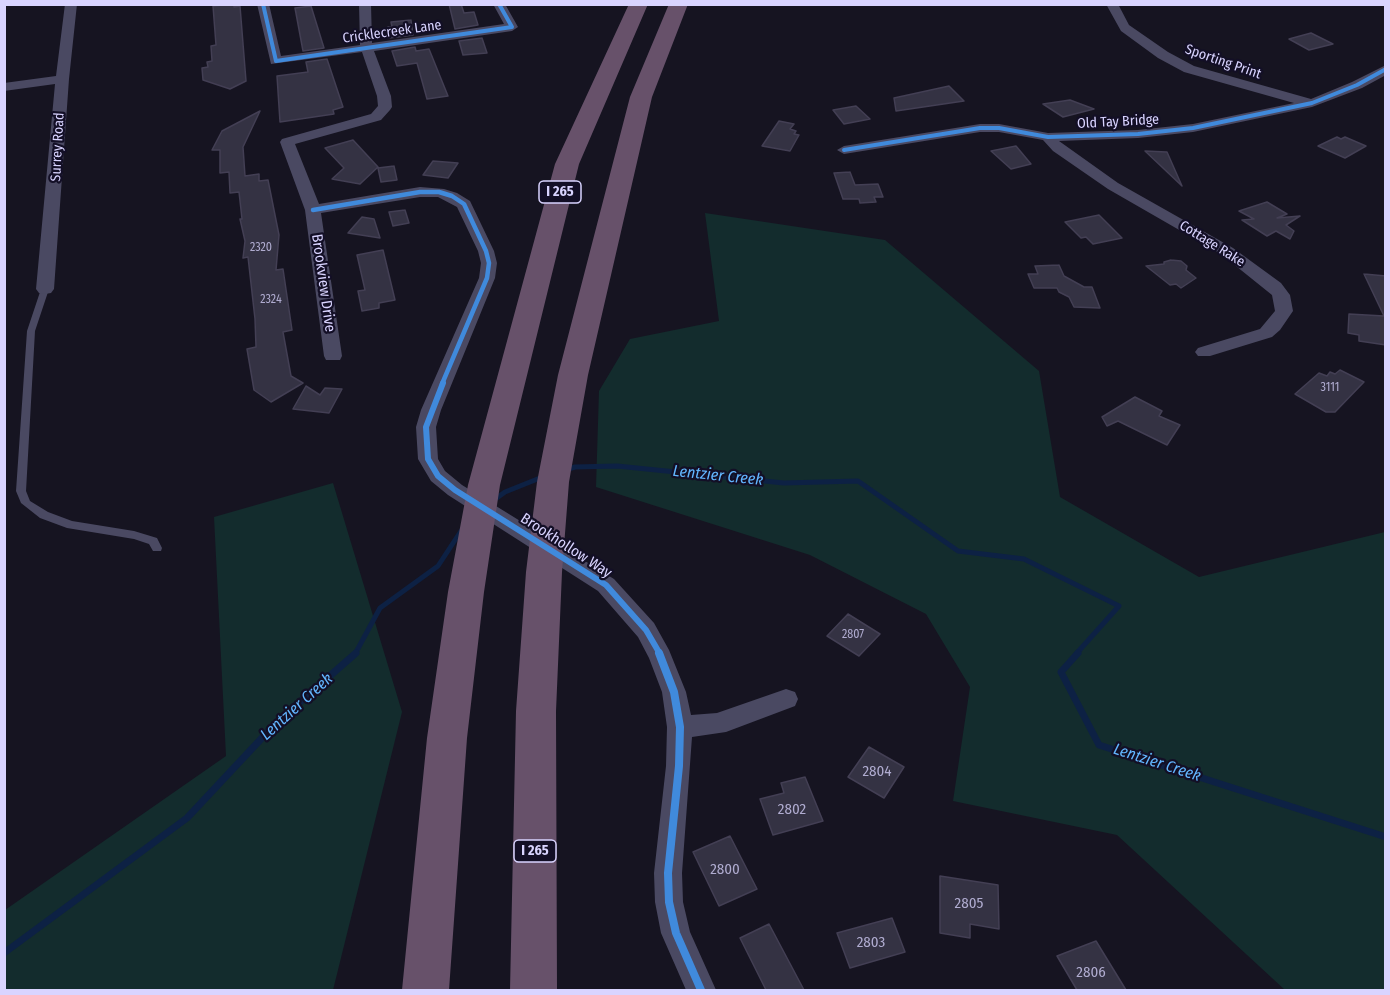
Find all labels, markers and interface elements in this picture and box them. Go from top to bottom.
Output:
street label: Cricklecreek Lane [341,17,443,47]
street label: Sporting Print [1183,41,1263,83]
street label: Old Tay Bridge [1077,111,1159,133]
street label: Surrey Road [48,112,68,182]
road number: I 265 [539,181,581,203]
street label: Cottage Rake [1176,217,1248,271]
street label: Brookview Drive [307,233,339,333]
house number: 2320 [250,241,272,255]
house number: 2324 [260,293,282,307]
house number: 3111 [1321,381,1339,395]
water label: Lentzier Creek [672,462,764,490]
street label: Brookhollow Way [517,510,615,582]
house number: 2807 [842,628,864,642]
water label: Lentzier Creek [257,669,337,745]
water label: Lentzier Creek [1111,740,1203,786]
house number: 2804 [862,763,892,781]
house number: 2802 [778,801,806,819]
road number: I 265 [514,840,556,862]
house number: 2800 [710,861,740,879]
house number: 2805 [955,895,983,913]
house number: 2803 [857,934,885,952]
house number: 2806 [1076,964,1106,982]

